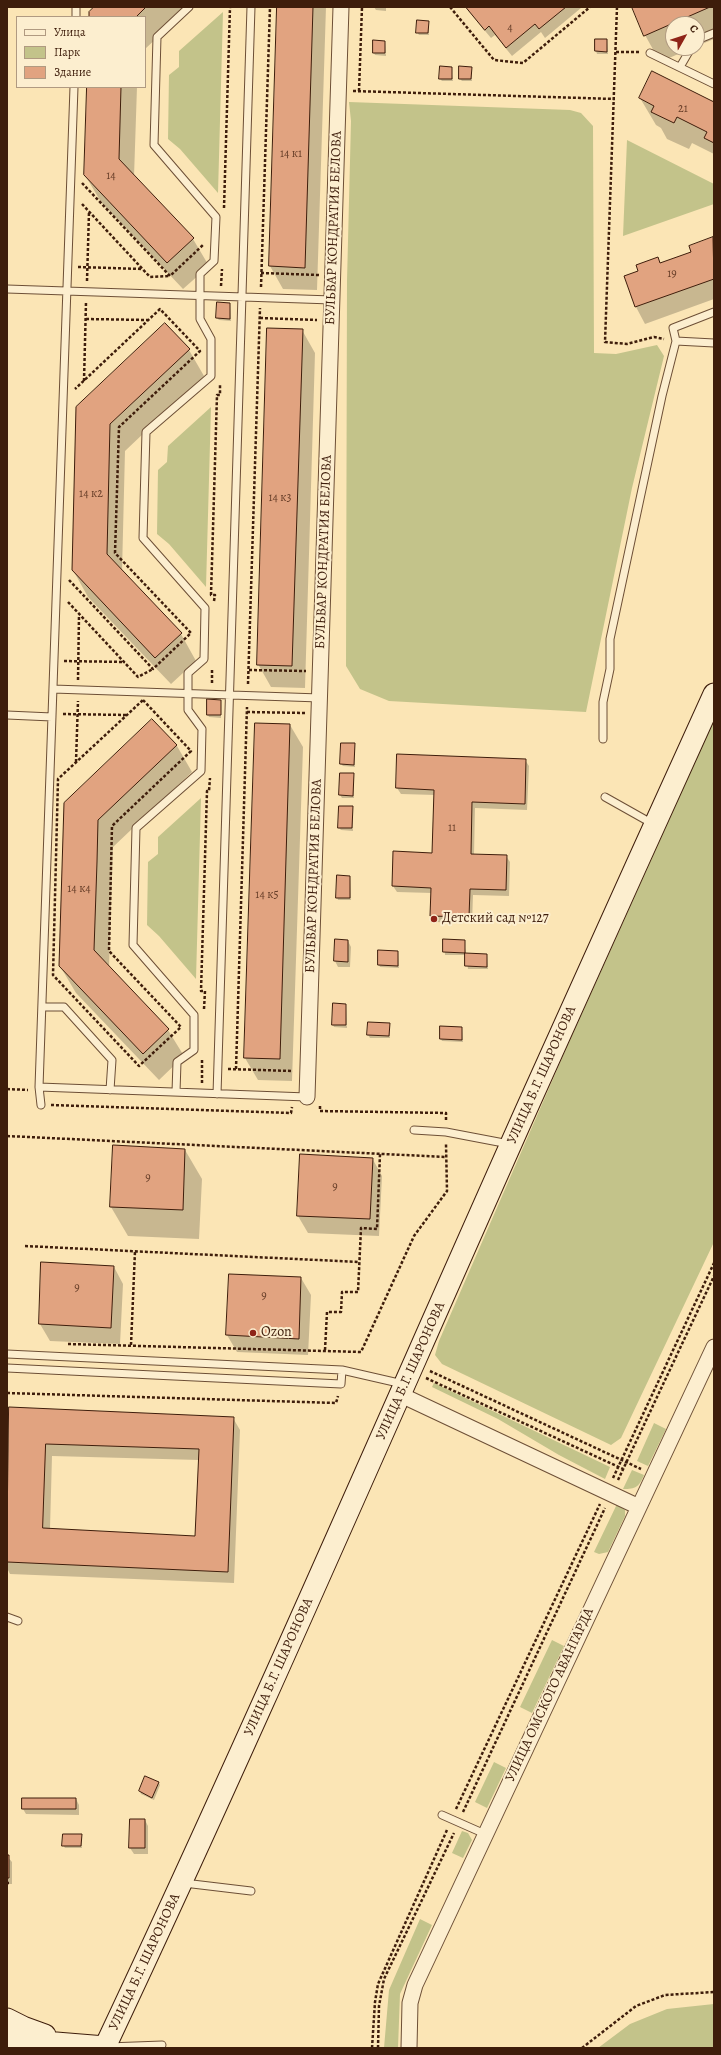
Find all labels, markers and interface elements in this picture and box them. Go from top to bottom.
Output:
legend [16,16,146,88]
north arrow [665,16,705,56]
house number: 4 [507,21,513,35]
text: С [686,21,702,36]
text: Улица [54,24,85,40]
text: Парк [54,44,80,60]
text: Здание [54,64,91,80]
house number: 21 [678,102,688,116]
street label: БУЛЬВАР КОНДРАТИЯ БЕЛОВА [322,131,346,325]
house number: 14 к1 [280,147,302,161]
house number: 14 [106,169,116,183]
house number: 19 [667,267,677,281]
street label: БУЛЬВАР КОНДРАТИЯ БЕЛОВА [312,455,336,649]
house number: 14 к2 [79,487,103,501]
house number: 14 к3 [268,491,292,505]
street label: БУЛЬВАР КОНДРАТИЯ БЕЛОВА [302,779,326,973]
house number: 11 [448,821,456,835]
house number: 14 к4 [67,882,91,896]
house number: 14 к5 [255,888,279,902]
place label: Детский сад №127 [442,911,549,927]
marker: Детский сад №127 [429,914,439,924]
street label: УЛИЦА Б.Г. ШАРОНОВА [504,1003,580,1147]
house number: 9 [145,1171,151,1185]
house number: 9 [332,1180,338,1194]
house number: 9 [74,1281,80,1295]
house number: 9 [261,1289,267,1303]
street label: УЛИЦА Б.Г. ШАРОНОВА [373,1299,449,1443]
place label: Ozon [261,1325,292,1341]
marker: Ozon [248,1328,258,1338]
street label: УЛИЦА Б.Г. ШАРОНОВА [241,1595,317,1739]
street label: УЛИЦА ОМСКОГО АВАНГАРДА [502,1605,598,1785]
street label: УЛИЦА Б.Г. ШАРОНОВА [106,1891,184,2033]

